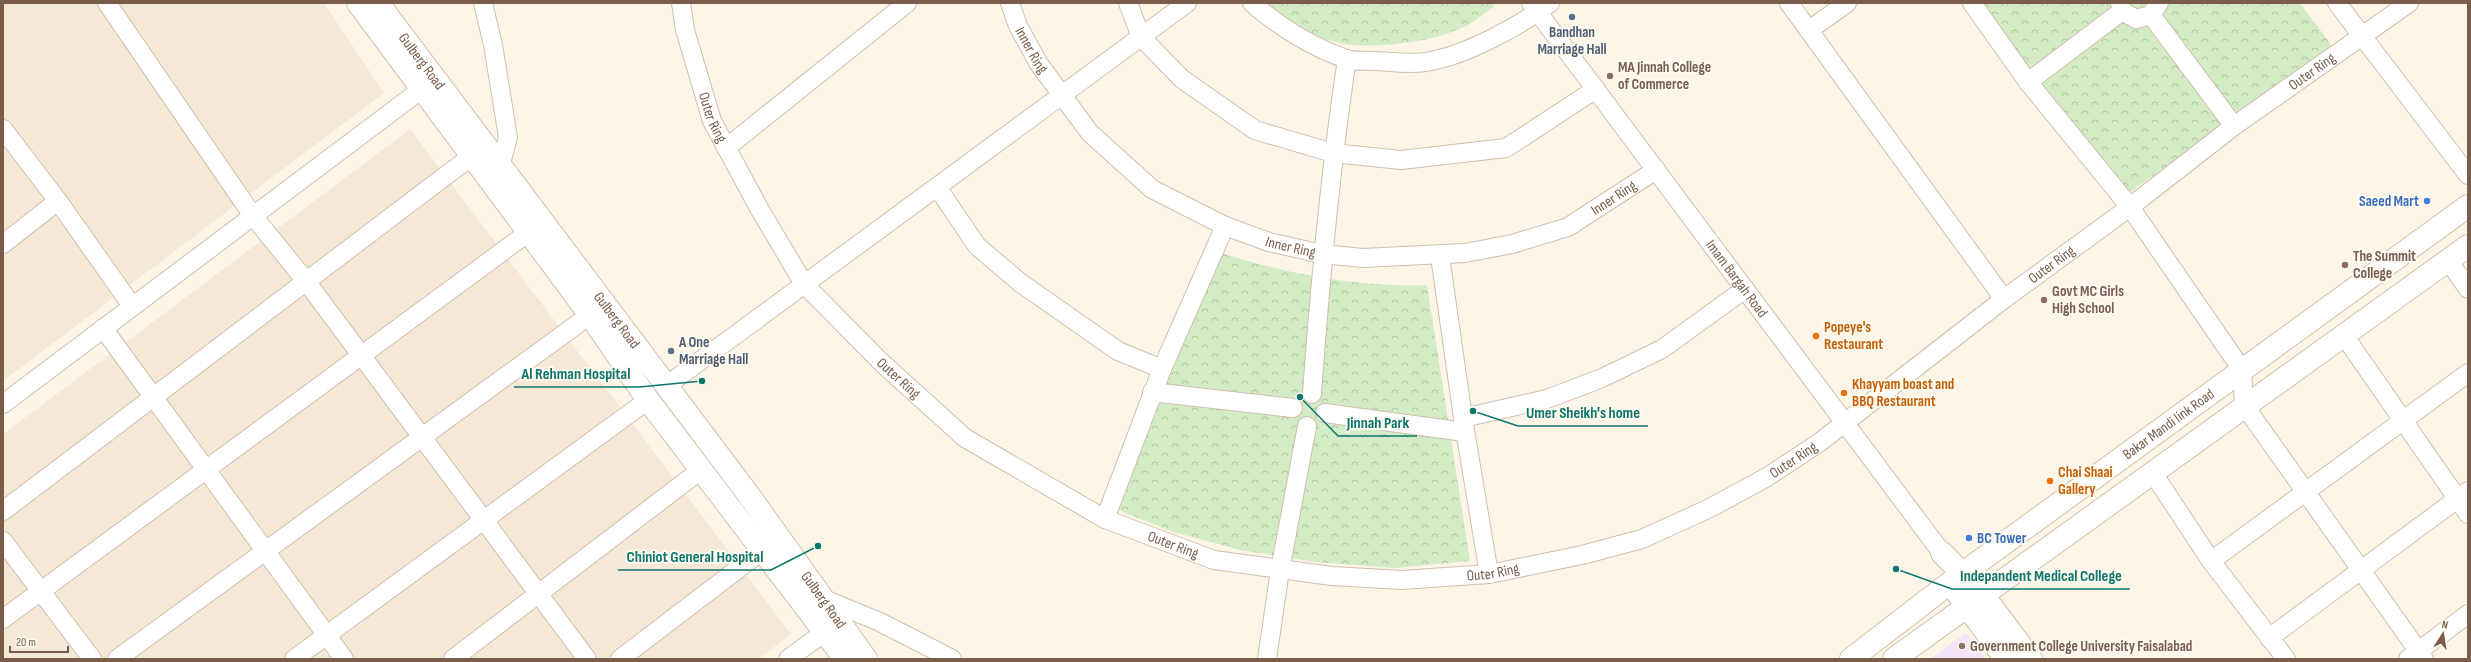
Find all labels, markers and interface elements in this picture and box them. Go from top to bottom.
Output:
marker: Bandhan Marriage Hall [1567,12,1577,22]
place label: Bandhan Marriage Hall [1537,23,1607,59]
street label: Inner Ring [1010,24,1052,78]
street label: Gulberg Road [394,29,449,94]
street label: Outer Ring [2285,49,2339,95]
place label: MA Jinnah College of Commerce [1618,58,1711,94]
marker: MA Jinnah College of Commerce [1605,71,1615,81]
street label: Outer Ring [694,90,731,146]
street label: Inner Ring [1587,176,1640,220]
place label: Saeed Mart [2359,192,2419,211]
marker: Saeed Mart [2422,196,2432,206]
street label: Inner Ring [1263,232,1317,262]
street label: Imam Bargah Road [1701,236,1772,322]
street label: Outer Ring [2025,241,2079,288]
place label: The Summit College [2353,247,2416,283]
marker: The Summit College [2340,260,2350,270]
place label: Govt MC Girls High School [2052,282,2124,318]
street label: Gulberg Road [589,288,644,353]
marker: Govt MC Girls High School [2039,295,2049,305]
place label: Popeye's Restaurant [1824,318,1883,354]
marker: Popeye's Restaurant [1811,331,1821,341]
place label: A One Marriage Hall [678,333,748,369]
marker: A One Marriage Hall [666,346,676,356]
street label: Outer Ring [872,354,924,403]
callout: Al Rehman Hospital [514,359,639,387]
text: Al Rehman Hospital [521,365,630,384]
place label: Khayyam boast and BBQ Restaurant [1852,375,1954,411]
street label: Bakar Mandi link Road [2119,385,2218,464]
marker: Khayyam boast and BBQ Restaurant [1839,388,1849,398]
callout: Umer Sheikh's home [1518,398,1648,426]
text: Umer Sheikh's home [1526,404,1640,423]
callout: Jinnah Park [1338,408,1417,436]
text: Jinnah Park [1346,414,1410,433]
street label: Outer Ring [1766,438,1821,483]
place label: Chai Shaai Gallery [2058,463,2113,499]
marker: Chai Shaai Gallery [2045,476,2055,486]
street label: Outer Ring [1145,527,1201,563]
place label: BC Tower [1977,529,2027,548]
marker: BC Tower [1964,533,1974,543]
callout: Chiniot General Hospital [618,542,771,570]
text: Chiniot General Hospital [627,548,763,567]
street label: Outer Ring [1466,559,1521,586]
callout: Indepandent Medical College [1952,561,2130,589]
text: Indepandent Medical College [1960,567,2122,586]
street label: Gulberg Road [796,568,850,633]
north arrow [2423,614,2463,654]
text: N [2441,618,2449,632]
scale bar [10,628,68,654]
text: 20 m [16,635,36,650]
place label: Government College University Faisalabad [1970,637,2192,656]
marker: Government College University Faisalabad [1957,641,1967,651]

